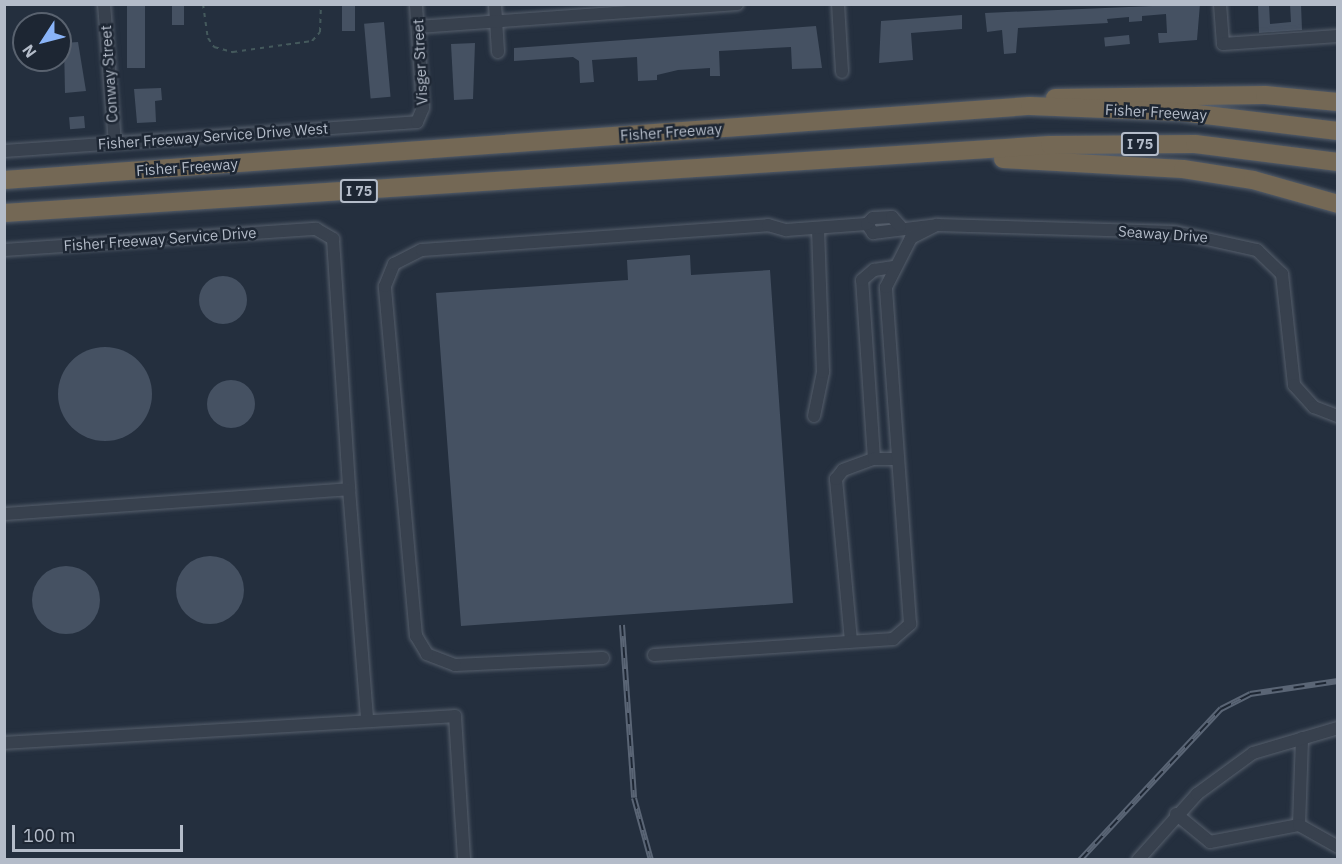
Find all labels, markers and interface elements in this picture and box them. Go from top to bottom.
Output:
north arrow [12,12,72,72]
street label: Visger Street [409,18,431,106]
street label: Conway Street [97,25,121,123]
text: N [18,41,41,62]
street label: Fisher Freeway [1105,100,1207,124]
street label: Fisher Freeway Service Drive West [97,119,329,153]
street label: Fisher Freeway [620,119,722,145]
road number: I 75 [1120,133,1160,155]
street label: Fisher Freeway [136,154,238,180]
road number: I 75 [340,180,378,202]
street label: Seaway Drive [1117,222,1209,246]
street label: Fisher Freeway Service Drive [63,223,257,255]
scale bar [15,813,186,851]
text: 100 m [23,824,75,847]

